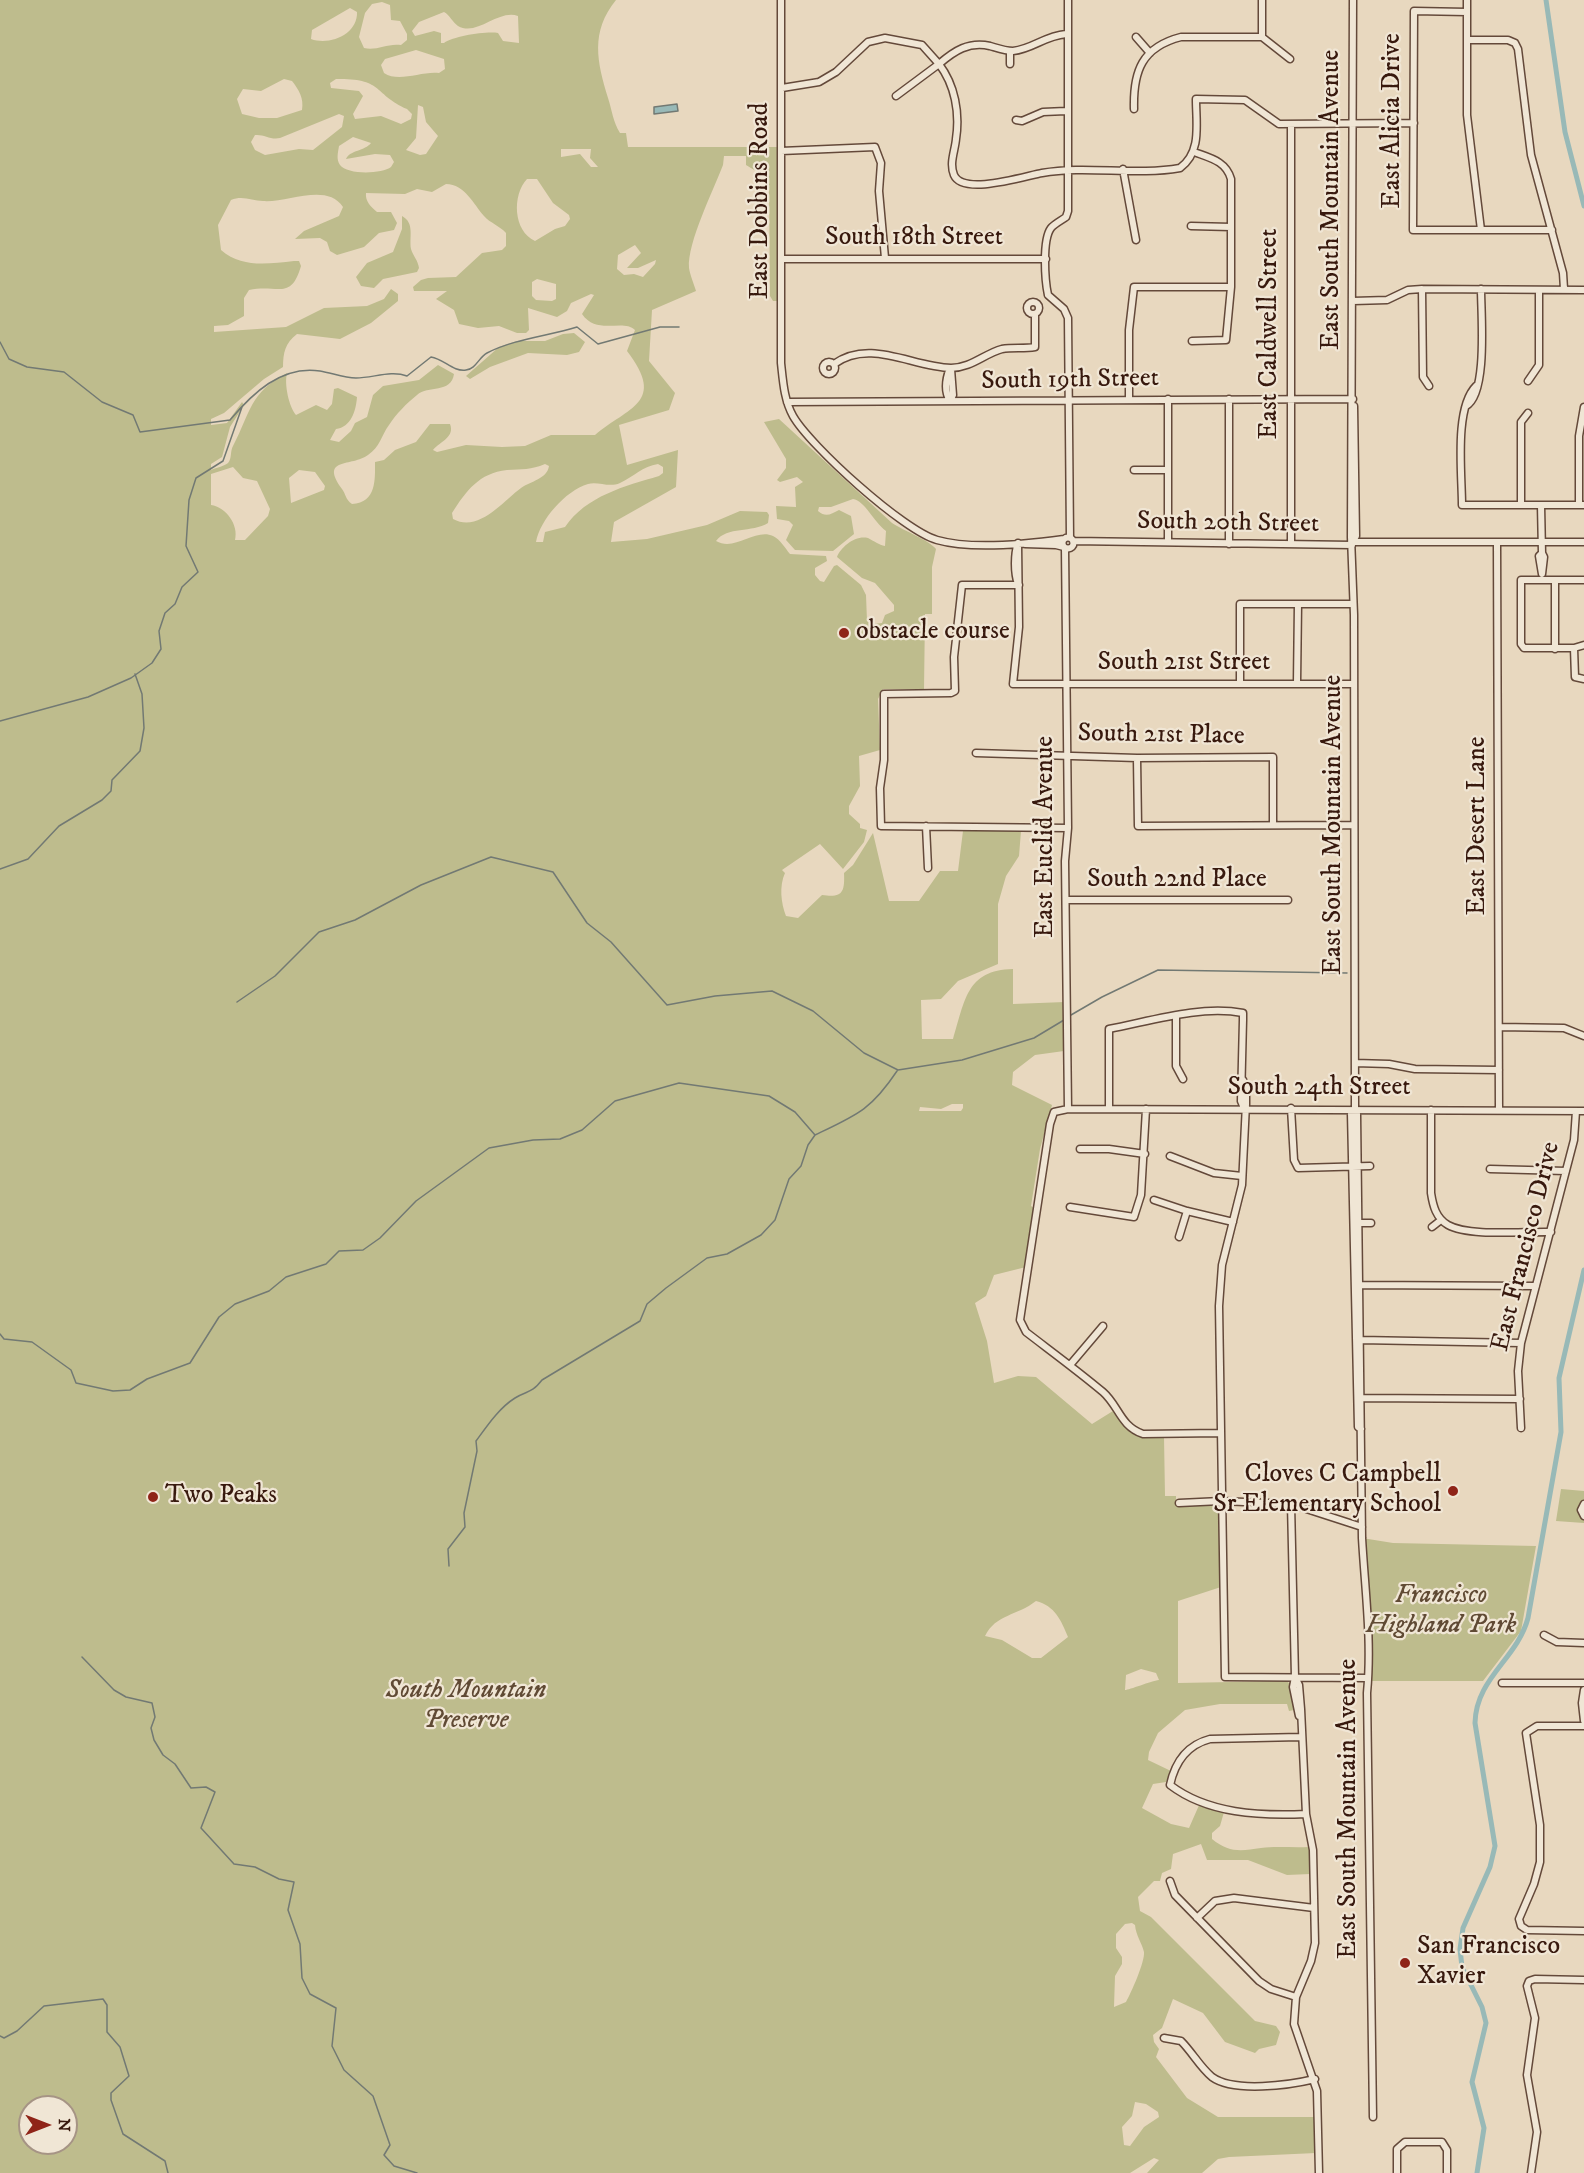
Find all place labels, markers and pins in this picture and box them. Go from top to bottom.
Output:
place label: obstacle course [856,617,1010,649]
marker: obstacle course [837,626,851,640]
place label: Cloves C Campbell Sr Elementary School [1213,1460,1441,1522]
place label: Two Peaks [165,1481,277,1513]
marker: Cloves C Campbell Sr Elementary School [1446,1484,1460,1498]
marker: Two Peaks [146,1490,160,1504]
place label: San Francisco Xavier [1417,1932,1560,1994]
marker: San Francisco Xavier [1398,1956,1412,1970]

